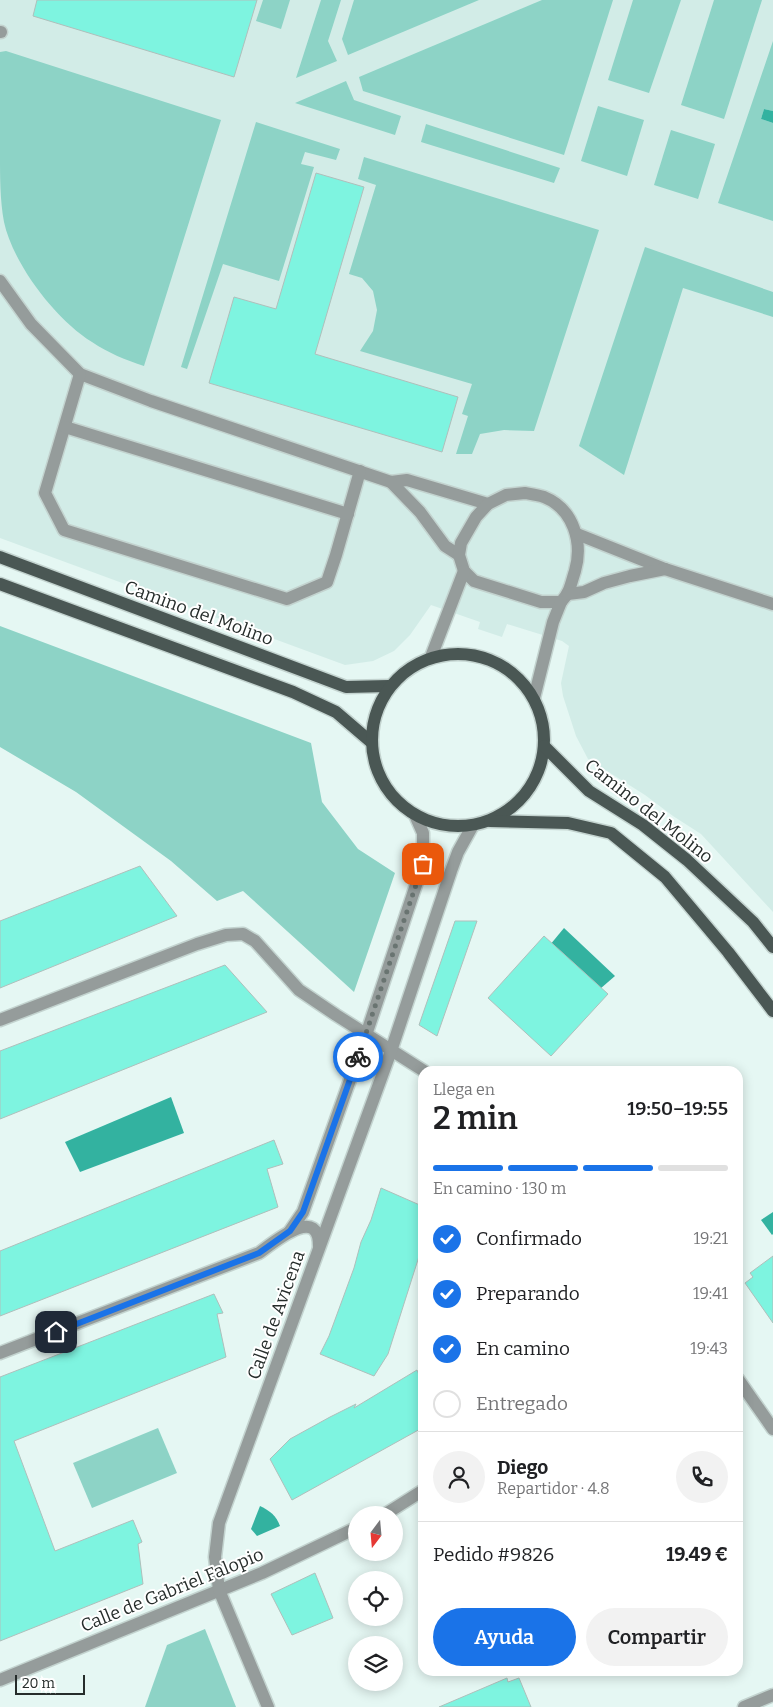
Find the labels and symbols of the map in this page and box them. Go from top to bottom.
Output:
street label: Camino del Molino [122,576,276,650]
street label: Camino del Molino [581,754,717,868]
pin [402,843,444,885]
courier [333,1032,383,1082]
street label: Calle de Avicena [242,1247,310,1382]
pin [35,1311,77,1353]
north arrow [348,1506,402,1561]
street label: Calle de Gabriel Falopio [77,1543,267,1637]
scale bar [15,1672,85,1695]

